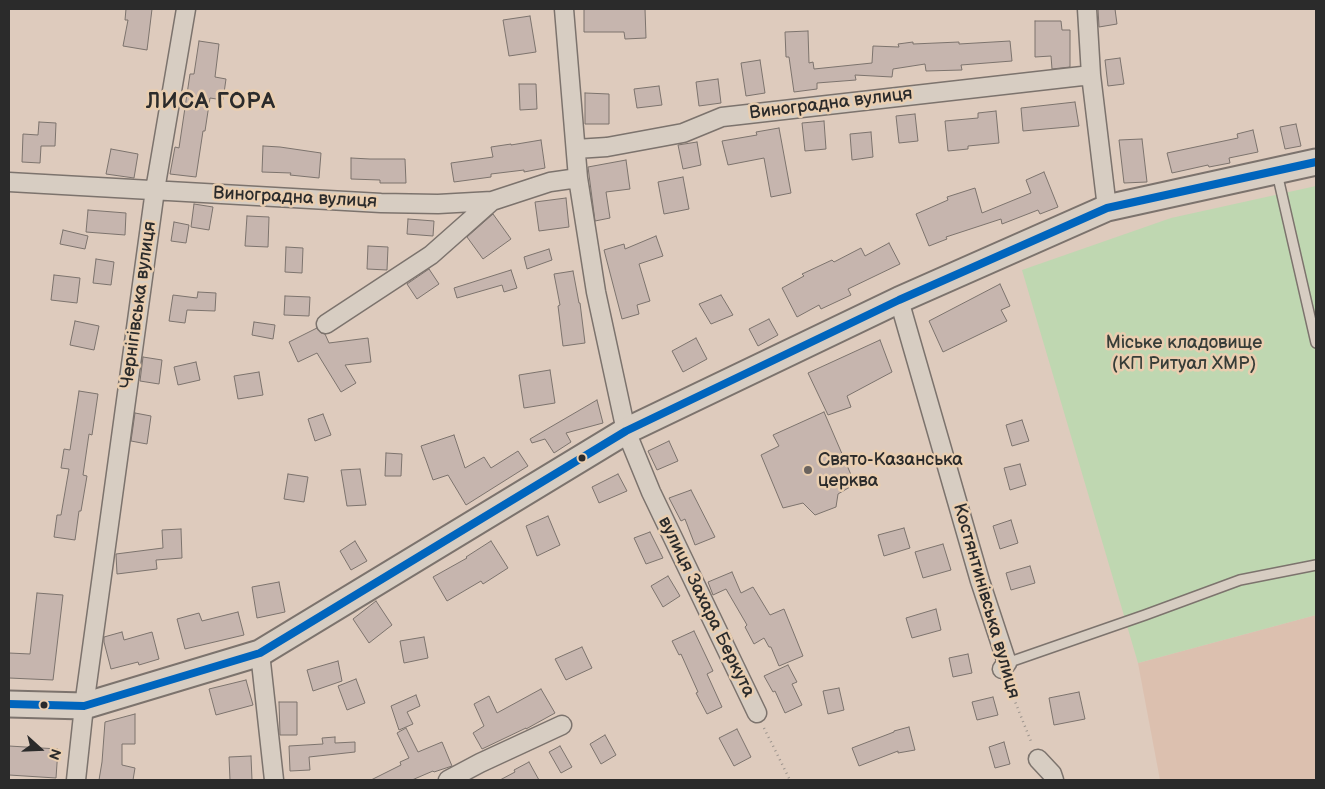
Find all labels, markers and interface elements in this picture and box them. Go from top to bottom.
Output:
street label: Виноградна вулиця [748,83,914,125]
district label: ЛИСА ГОРА [145,89,277,115]
street label: Виноградна вулиця [213,183,377,213]
street label: Чернігівська вулиця [117,220,161,390]
park label: Міське кладовище (КП Ритуал ХМР) [1106,332,1262,374]
place label: Свято-Казанська церква [818,449,963,492]
unlabelled marker [577,453,587,463]
marker: Свято-Казанська церква [802,464,814,476]
street label: Костянтинівська вулиця [948,501,1024,701]
street label: вулиця Захара Беркута [653,513,759,701]
unlabelled marker [39,700,49,710]
north arrow [15,724,65,774]
text: N [45,746,64,762]

